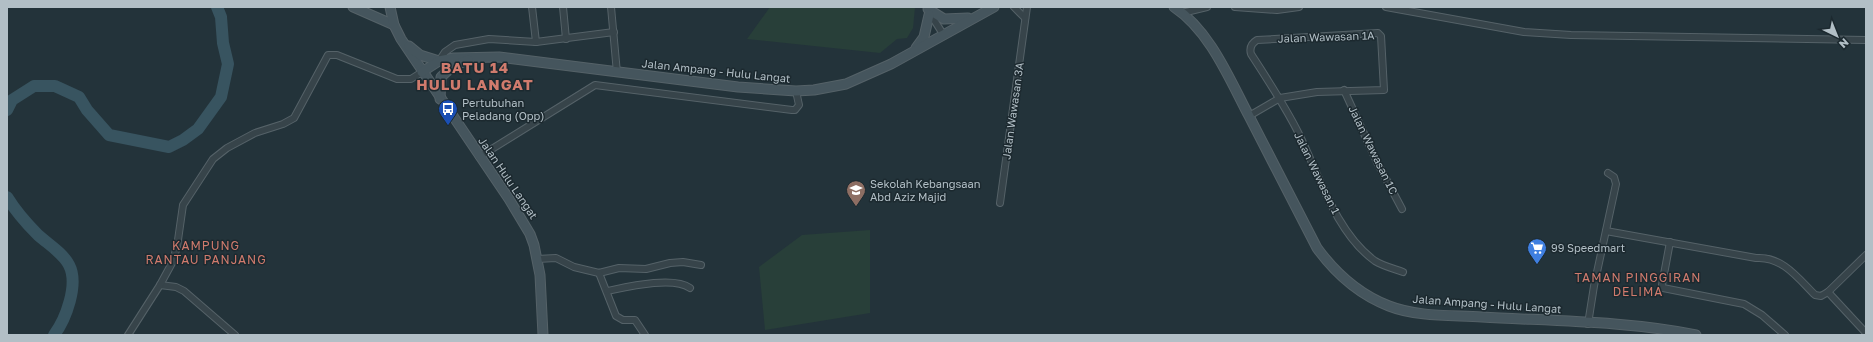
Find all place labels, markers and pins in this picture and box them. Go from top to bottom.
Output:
place label: Pertubuhan Peladang (Opp) [462,96,545,122]
bus stop icon: Pertubuhan Peladang (Opp) [437,98,459,126]
place label: Sekolah Kebangsaan Abd Aziz Majid [870,177,981,203]
school or university icon: Sekolah Kebangsaan Abd Aziz Majid [845,179,867,207]
supermarket icon: 99 Speedmart [1526,237,1548,265]
place label: 99 Speedmart [1551,241,1625,254]

